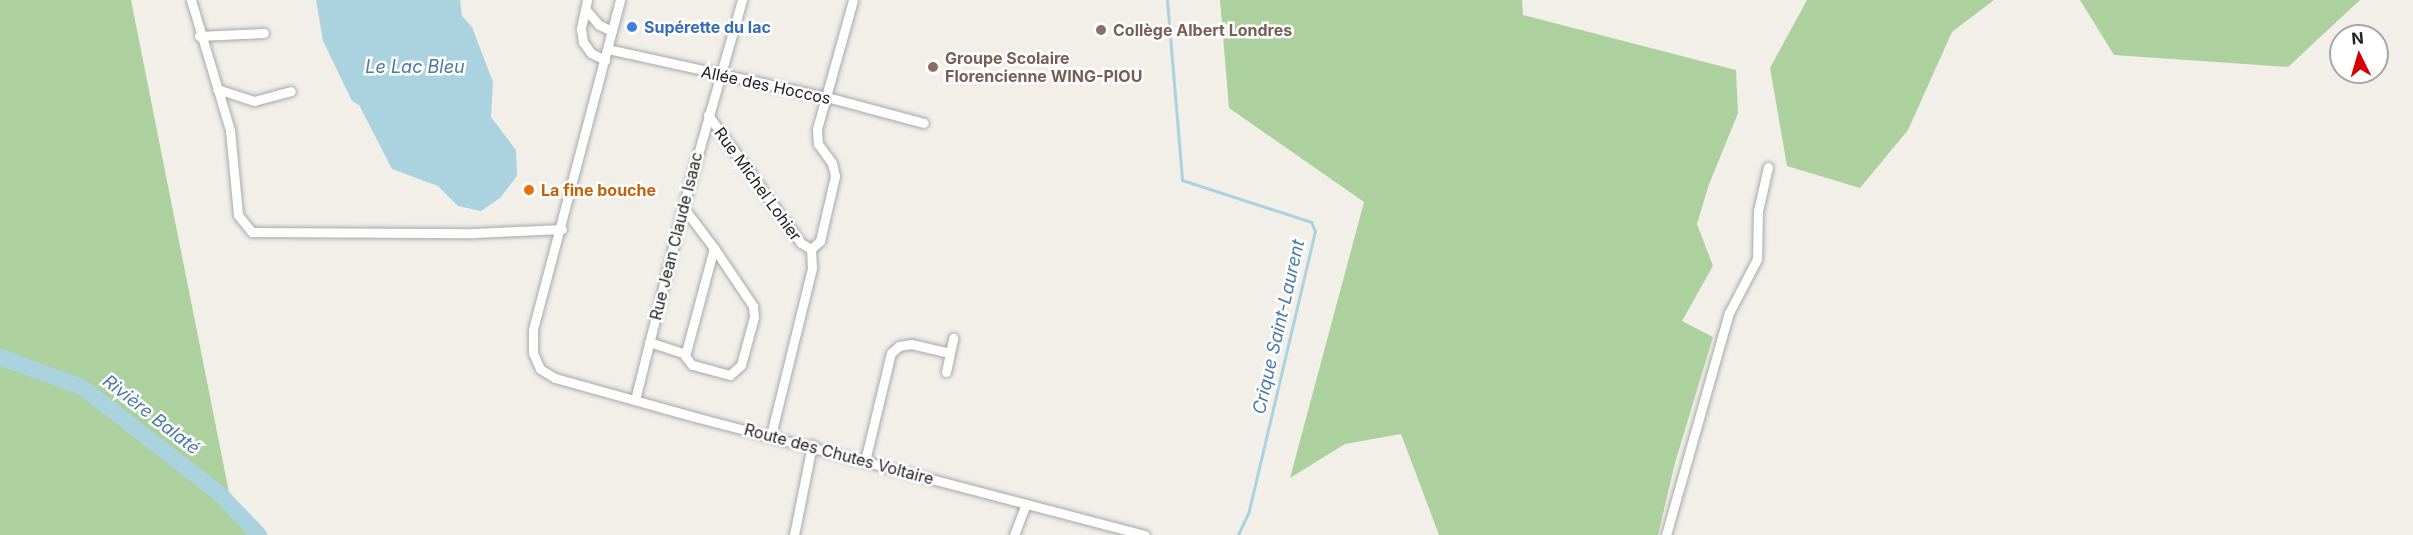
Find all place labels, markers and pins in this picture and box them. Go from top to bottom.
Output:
place label: Supérette du lac [644,17,771,37]
marker: Supérette du lac [625,20,639,34]
place label: Collège Albert Londres [1113,20,1292,40]
marker: Collège Albert Londres [1094,23,1108,37]
place label: Groupe Scolaire Florencienne WING-PIOU [945,48,1142,86]
marker: Groupe Scolaire Florencienne WING-PIOU [926,60,940,74]
place label: La fine bouche [541,180,656,200]
marker: La fine bouche [522,183,536,197]

